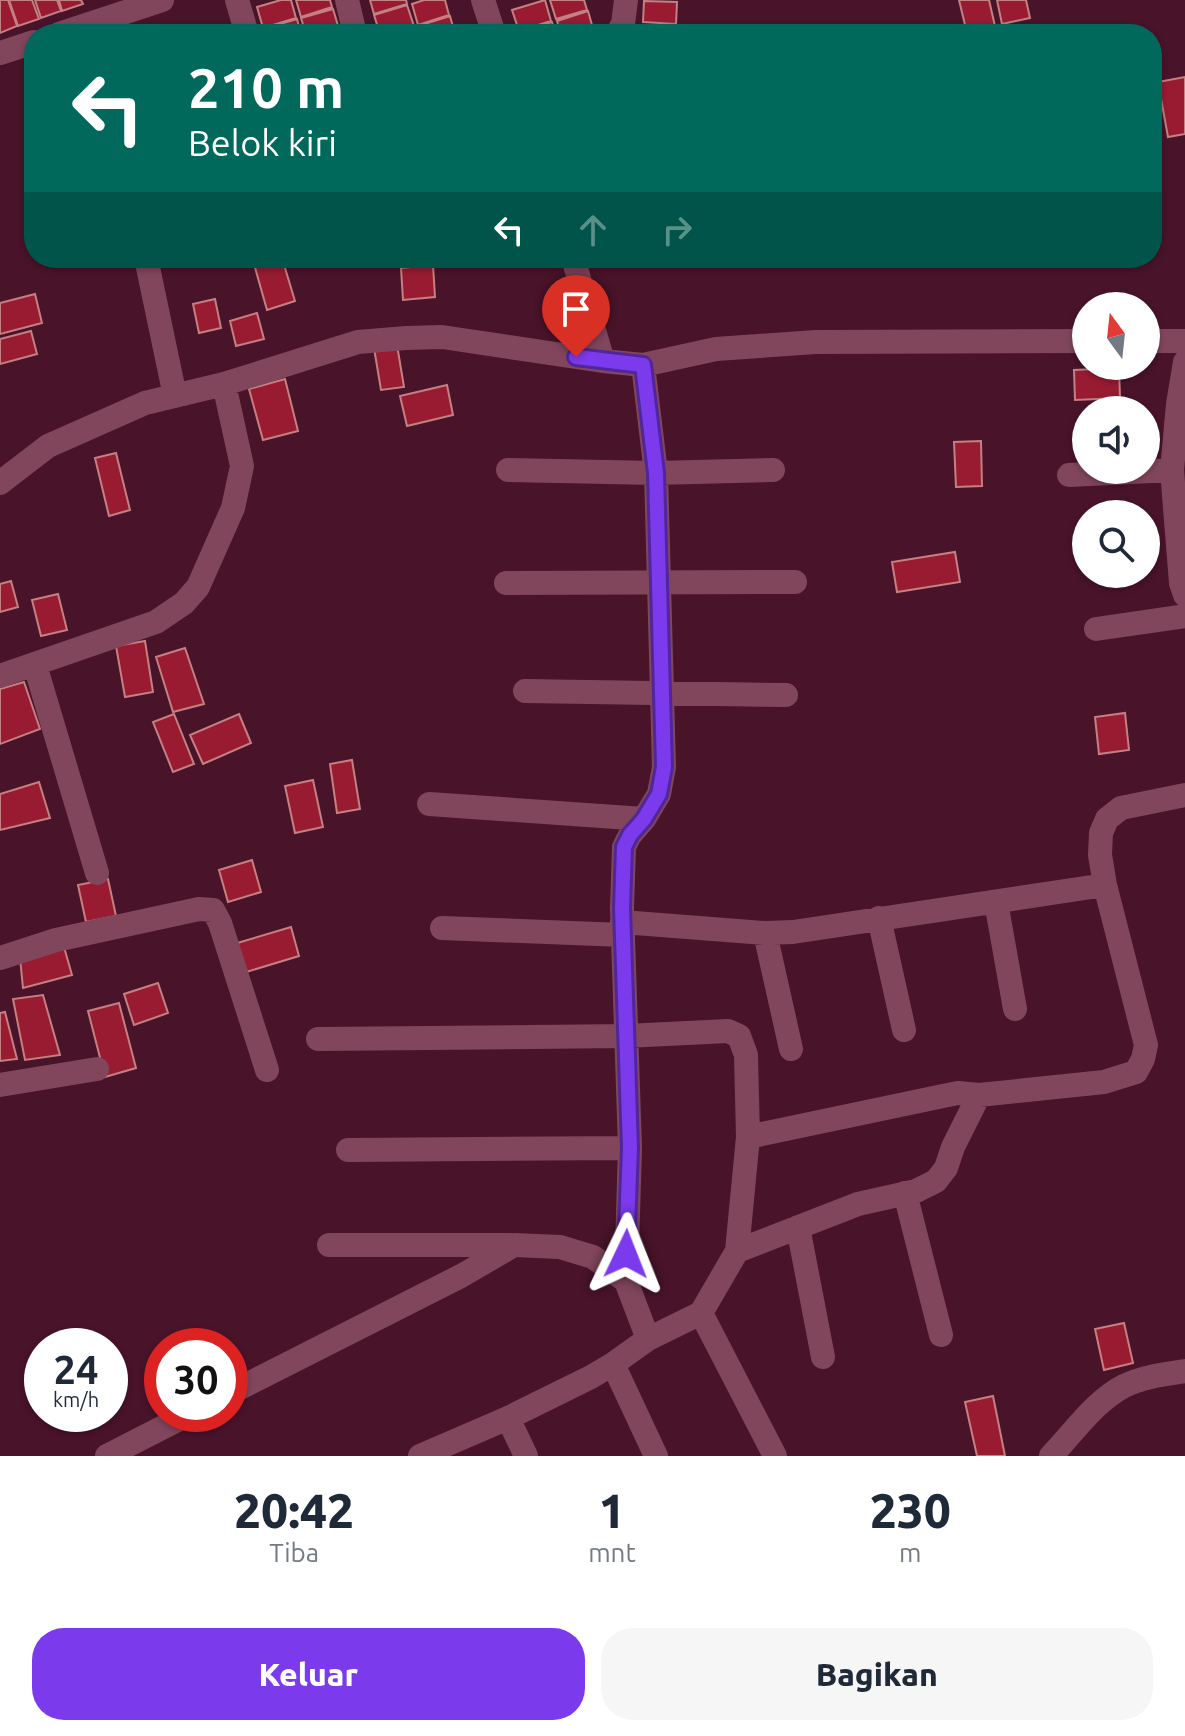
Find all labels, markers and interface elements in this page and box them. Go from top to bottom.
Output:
icon: left [56,56,160,160]
text: 210 m [188,56,344,119]
text: Belok kiri [188,122,337,163]
icon: left [487,208,531,252]
icon: ahead [571,208,615,252]
icon: right [655,208,699,252]
pin [542,275,610,357]
icon: arrive [554,287,598,331]
north arrow [1072,292,1160,380]
map controls [1072,292,1160,588]
button: sound [1072,396,1160,484]
button: search [1072,500,1160,588]
position arrow [584,1212,668,1296]
speed limit sign: 30 [144,1328,248,1432]
text: 24 [53,1347,99,1392]
text: km/h [53,1388,99,1411]
text: 20:42 [234,1483,354,1537]
text: 1 [598,1483,625,1537]
text: 230 [870,1483,951,1537]
text: Tiba [269,1538,319,1567]
text: mnt [588,1538,636,1567]
text: m [899,1538,922,1567]
button: Keluar [32,1628,585,1720]
button: Bagikan [601,1628,1153,1720]

